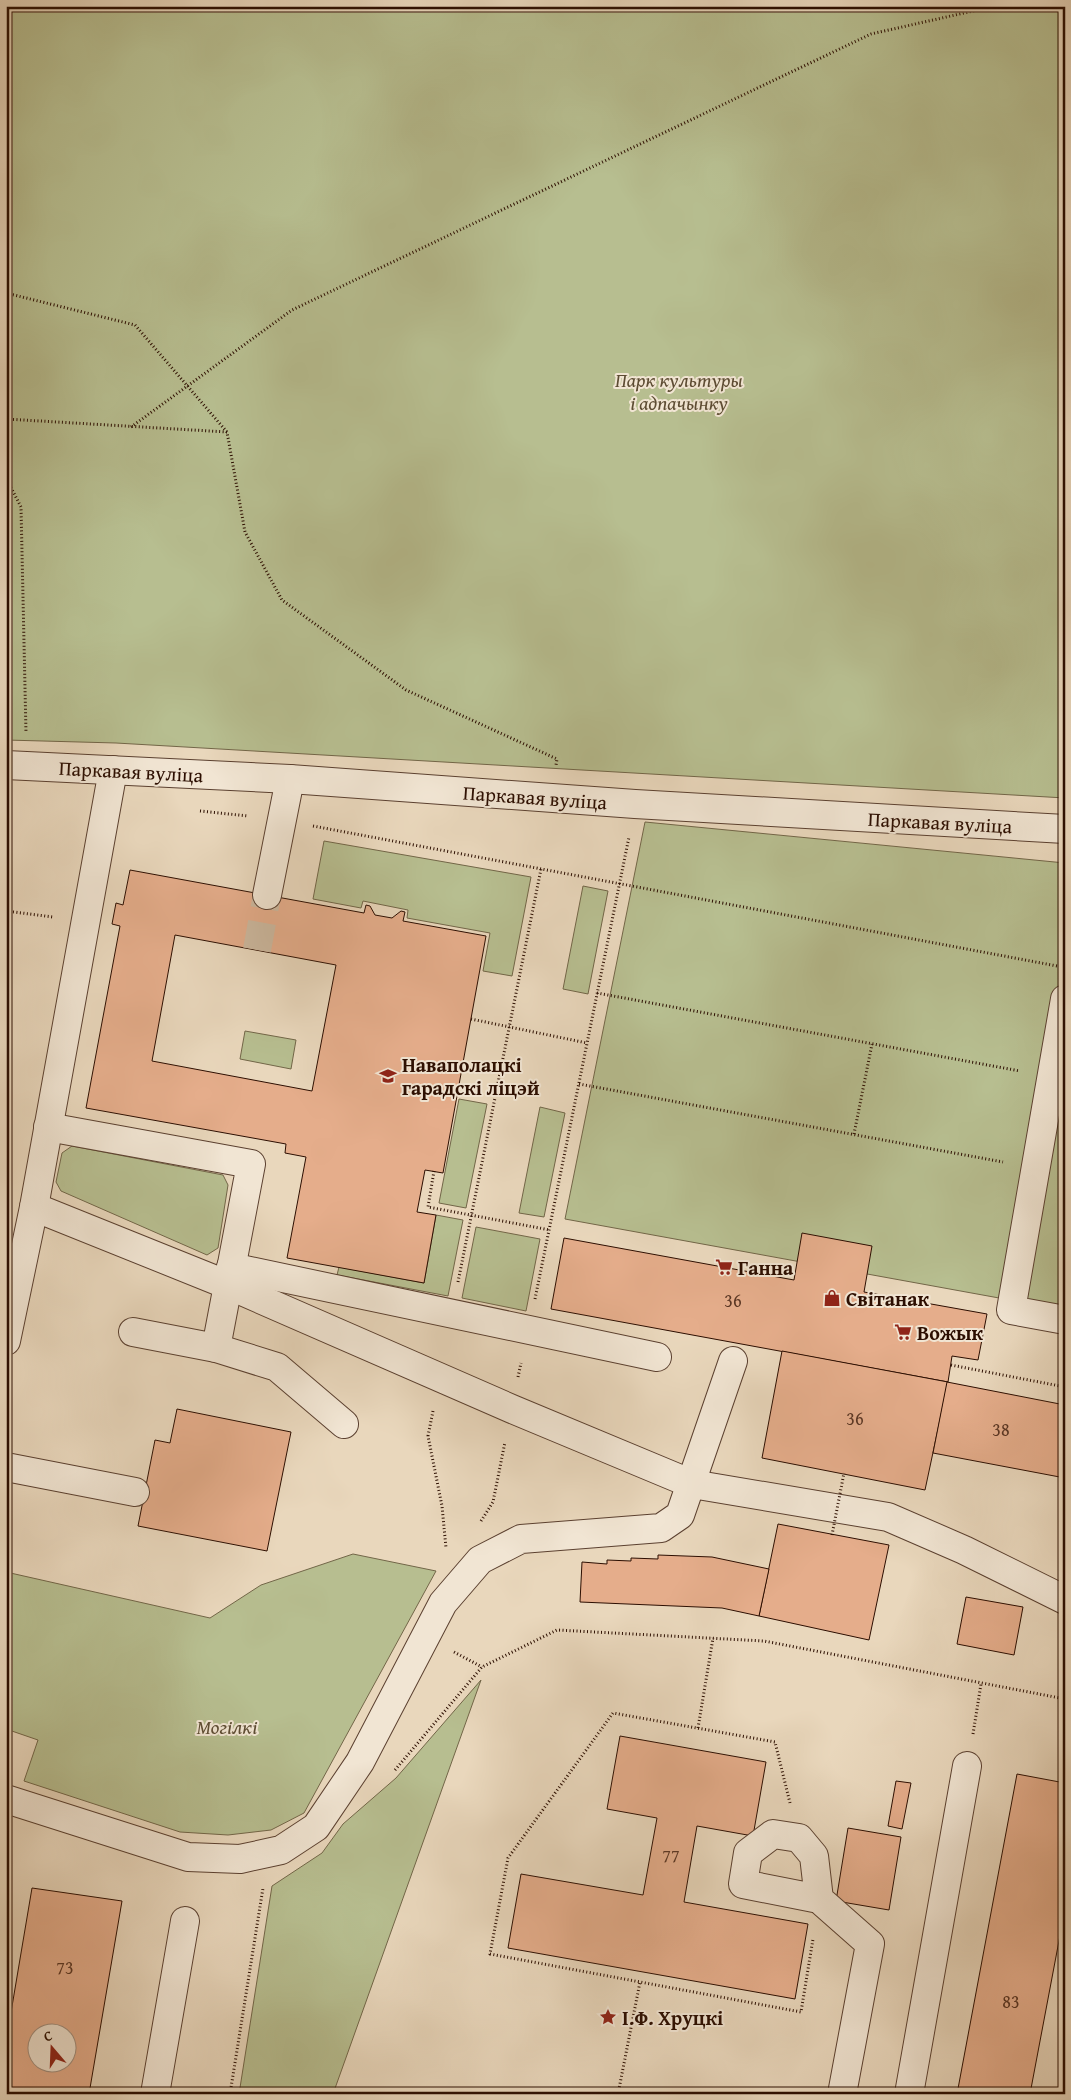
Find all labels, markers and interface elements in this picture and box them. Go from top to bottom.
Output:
park label: Парк культуры і адпачынку [615,365,744,417]
street label: Паркавая вуліца [58,753,204,789]
street label: Паркавая вуліца [462,777,609,817]
street label: Паркавая вуліца [867,804,1013,840]
place label: Наваполацкі гарадскі ліцэй [402,1050,540,1102]
school or university icon: Наваполацкі гарадскі ліцэй [378,1066,398,1086]
place label: Ганна [738,1253,794,1282]
supermarket icon: Ганна [714,1257,734,1277]
place label: Світанак [846,1284,929,1313]
house number: 36 [724,1287,742,1314]
shop icon: Світанак [822,1288,842,1308]
place label: Вожык [917,1318,983,1347]
supermarket icon: Вожык [893,1322,913,1342]
house number: 36 [846,1405,864,1432]
house number: 38 [992,1416,1010,1443]
park label: Могілкі [197,1712,257,1741]
house number: 77 [662,1842,680,1869]
house number: 73 [56,1954,74,1981]
house number: 83 [1002,1988,1020,2015]
place label: І.Ф. Хруцкі [622,2003,723,2032]
place icon: І.Ф. Хруцкі [598,2007,618,2027]
north arrow [28,2022,78,2072]
text: С [41,2025,55,2046]

